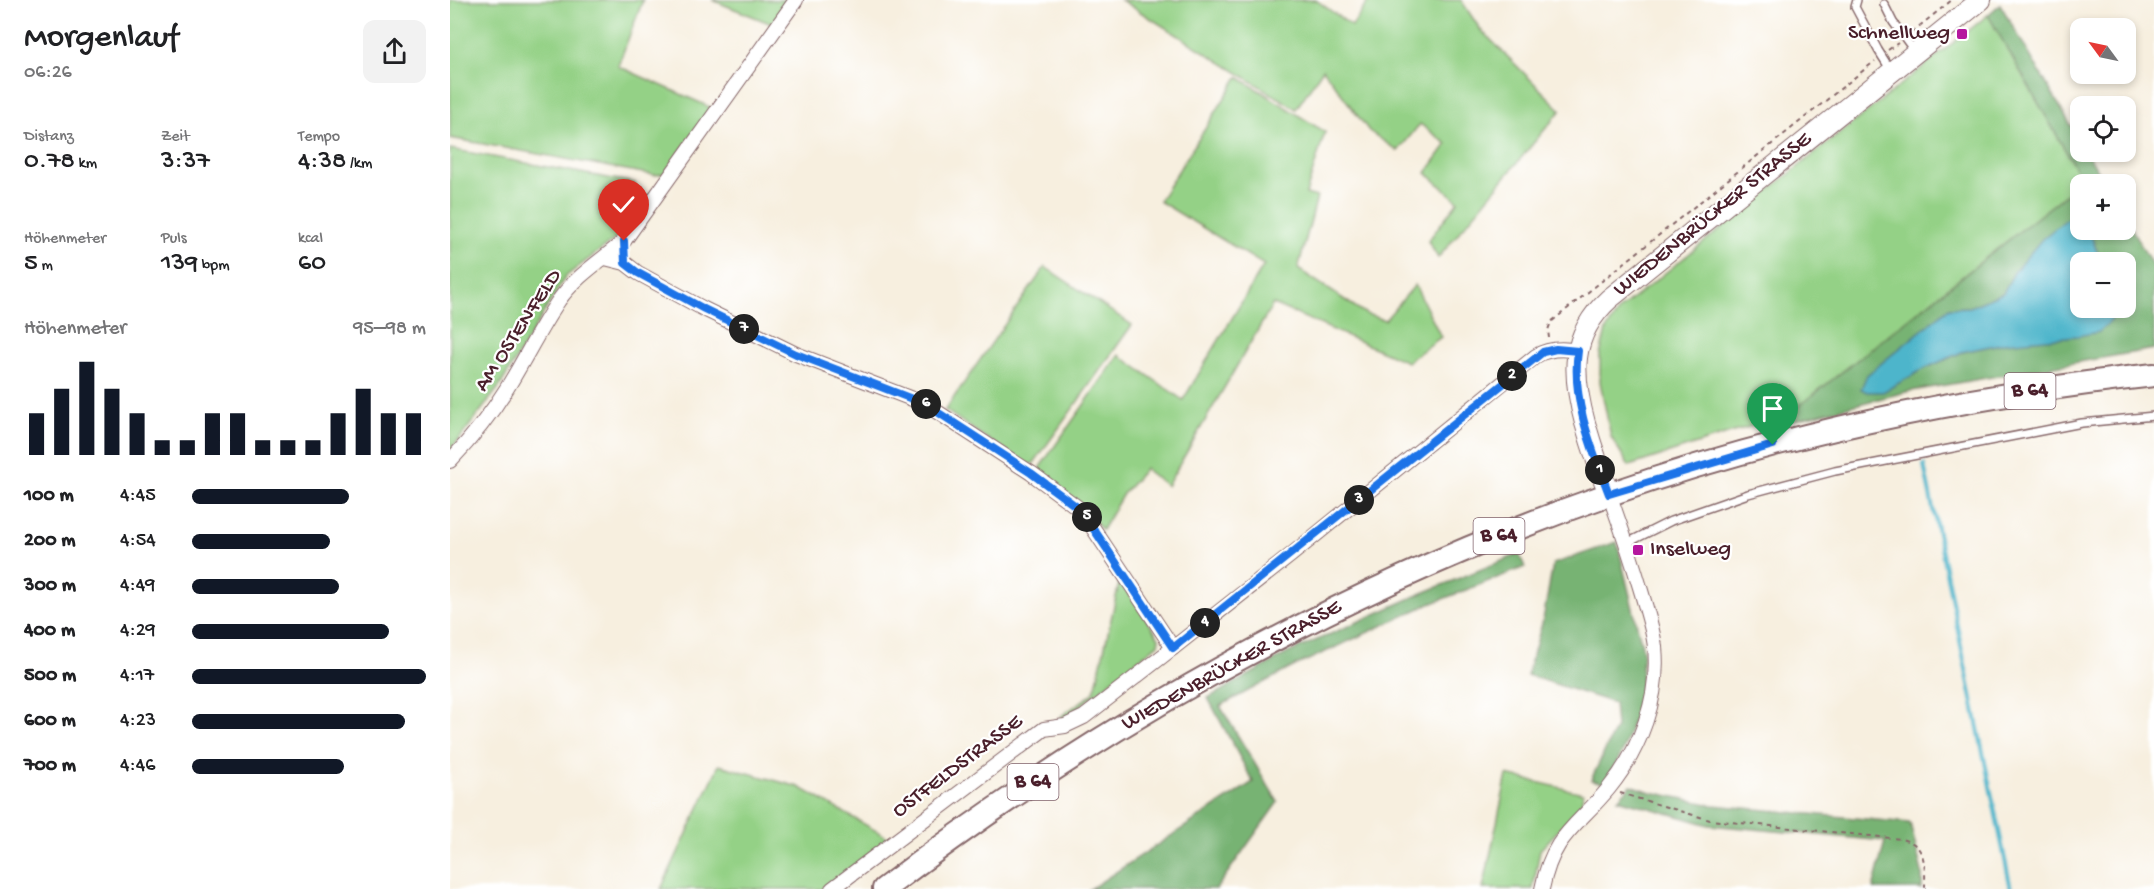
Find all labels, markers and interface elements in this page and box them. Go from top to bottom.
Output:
north arrow [2070,18,2136,84]
map controls [2070,18,2136,318]
text: Morgenlauf [24,20,178,58]
button: share [363,20,426,83]
place label: Schnellweg [1848,21,1950,47]
marker: Schnellweg [1955,27,1969,41]
text: 06:26 [24,62,72,85]
button: locate [2070,96,2136,162]
street label: WIEDENBRÜCKER STRASSE [1609,126,1818,303]
text: Distanz [24,128,74,147]
text: Zeit [161,128,190,147]
text: Tempo [298,128,340,147]
text: 0.78 [24,147,75,178]
text: 3:37 [161,147,210,178]
text: 4:38 [298,147,346,178]
text: km [75,155,97,174]
text: /km [346,155,372,174]
button: + [2070,174,2136,240]
pin [598,179,649,241]
icon: check [607,188,640,221]
text: Höhenmeter [24,230,106,249]
text: Puls [161,230,187,249]
text: kcal [298,230,323,249]
text: 5 [24,249,38,280]
text: 139 [161,249,198,280]
text: 60 [298,249,326,280]
button: − [2070,252,2136,318]
text: m [38,257,53,276]
text: bpm [198,257,230,276]
street label: AM OSTENFELD [470,264,569,397]
pin: 7 [729,314,759,344]
text: Höhenmeter [24,318,126,341]
text: 95–98 m [353,318,426,341]
text: 7 [740,319,748,338]
pin: 2 [1497,361,1527,391]
text: 2 [1508,366,1516,385]
road number: B 64 [2004,373,2056,409]
pin [1747,383,1798,445]
pin: 6 [911,389,941,419]
icon: arrive [1756,392,1789,425]
text: 6 [922,394,930,413]
pin: 1 [1585,455,1615,485]
text: 1 [1597,460,1603,479]
text: 100 m [24,485,74,508]
text: 4:45 [120,485,156,508]
pin: 3 [1344,485,1374,515]
text: 3 [1355,490,1363,509]
pin: 5 [1072,502,1102,532]
text: 5 [1083,507,1091,526]
road number: B 64 [1474,518,1524,554]
text: 200 m [24,530,75,553]
text: 4:54 [120,530,156,553]
place label: Inselweg [1650,537,1731,563]
marker: Inselweg [1631,543,1645,557]
text: 300 m [24,575,76,598]
text: 4:49 [120,575,155,598]
street label: WIEDENBRÜCKER STRASSE [1118,594,1348,737]
pin: 4 [1190,608,1220,638]
text: 4 [1201,613,1209,632]
text: 400 m [24,620,75,643]
text: 4:29 [120,620,156,643]
text: 500 m [24,665,76,688]
text: 4:17 [120,665,154,688]
street label: OSTFELDSTRASSE [888,709,1029,824]
text: 600 m [24,710,76,733]
text: 4:23 [120,710,156,733]
text: 700 m [24,755,76,778]
text: 4:46 [120,755,155,778]
road number: B 64 [1008,764,1058,800]

